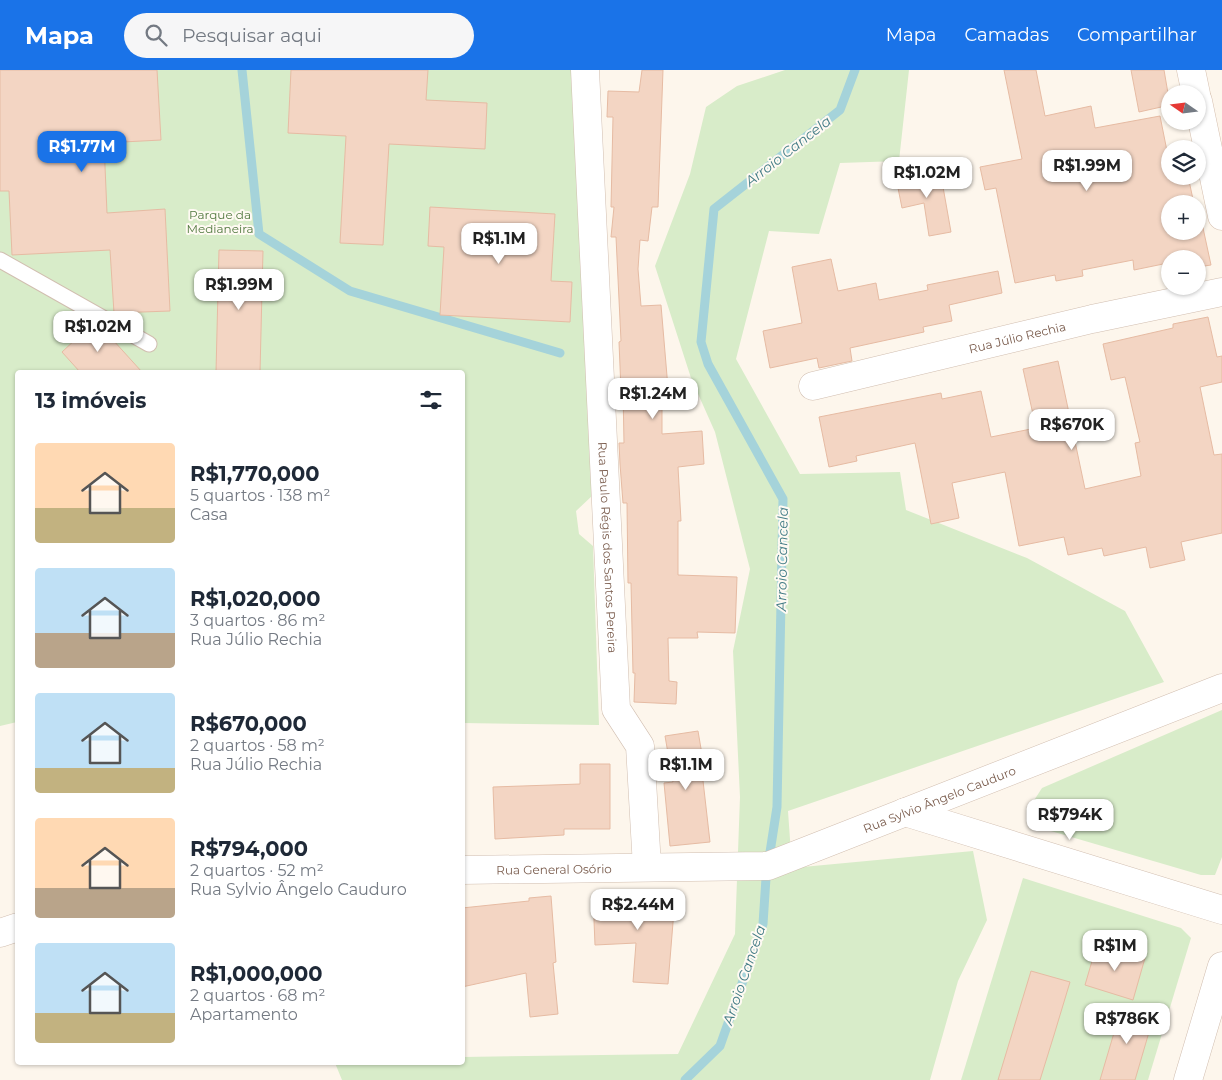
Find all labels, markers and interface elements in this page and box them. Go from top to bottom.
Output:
search box [124,13,474,58]
text: Mapa [25,21,94,50]
icon: search [142,21,170,49]
text: Pesquisar aqui [182,24,322,47]
text: Mapa [886,24,936,46]
text: Camadas [964,24,1049,46]
text: Compartilhar [1077,24,1197,46]
north arrow [1161,85,1206,130]
map controls [1161,85,1206,295]
water label: Arroio Cancela [741,112,835,191]
pin: R$1.77M [36,131,128,173]
text: R$1.77M [48,137,116,156]
button: layers [1161,140,1206,185]
pin: R$1.99M [1041,150,1133,192]
pin: R$1.02M [881,156,973,199]
text: R$1.99M [1053,156,1121,175]
text: R$1.02M [893,163,961,182]
button: + [1161,195,1206,240]
park label: Parque da Medianeira [186,207,254,236]
pin: R$1.1M [458,222,540,265]
text: R$1.1M [472,229,526,248]
button: − [1161,250,1206,295]
pin: R$1.99M [193,268,285,311]
text: R$1.99M [205,275,273,294]
pin: R$1.02M [52,310,144,353]
text: R$1.02M [64,317,132,336]
street label: Rua Júlio Rechia [967,318,1067,356]
pin: R$1.24M [607,378,699,420]
text: R$1.24M [619,384,687,403]
icon: filters [417,386,445,414]
text: 13 imóveis [35,388,146,413]
pin: R$670K [1031,408,1113,451]
text: R$670K [1040,415,1104,434]
street label: Rua Paulo Régis dos Santos Pereira [596,441,621,654]
text: R$1,770,000 [190,461,320,486]
icon: home [75,463,135,523]
text: 5 quartos · 138 m² [190,486,330,505]
text: Casa [190,505,228,524]
water label: Arroio Cancela [772,507,792,612]
text: R$1,020,000 [190,586,321,611]
icon: home [75,588,135,648]
text: 3 quartos · 86 m² [190,611,325,630]
text: Rua Júlio Rechia [190,630,322,649]
text: R$670,000 [190,711,307,736]
icon: home [75,713,135,773]
text: 2 quartos · 58 m² [190,736,325,755]
pin: R$1.1M [645,748,727,791]
text: Rua Júlio Rechia [190,755,322,774]
text: R$1.1M [659,755,713,774]
street label: Rua Sylvio Ângelo Cauduro [861,762,1018,836]
pin: R$794K [1029,798,1111,841]
text: R$794K [1038,805,1102,824]
text: R$794,000 [190,836,308,861]
icon: home [75,838,135,898]
text: 2 quartos · 52 m² [190,861,324,880]
street label: Rua General Osório [496,861,612,877]
text: Rua Sylvio Ângelo Cauduro [190,880,407,899]
pin: R$2.44M [592,888,684,931]
text: R$2.44M [601,895,675,914]
water label: Arroio Cancela [718,923,769,1028]
pin: R$1M [1085,930,1145,972]
text: R$1M [1093,936,1137,955]
text: R$1,000,000 [190,961,323,986]
icon: home [75,963,135,1023]
text: 2 quartos · 68 m² [190,986,325,1005]
pin: R$786K [1086,1002,1168,1045]
text: Apartamento [190,1005,298,1024]
text: R$786K [1095,1009,1159,1028]

